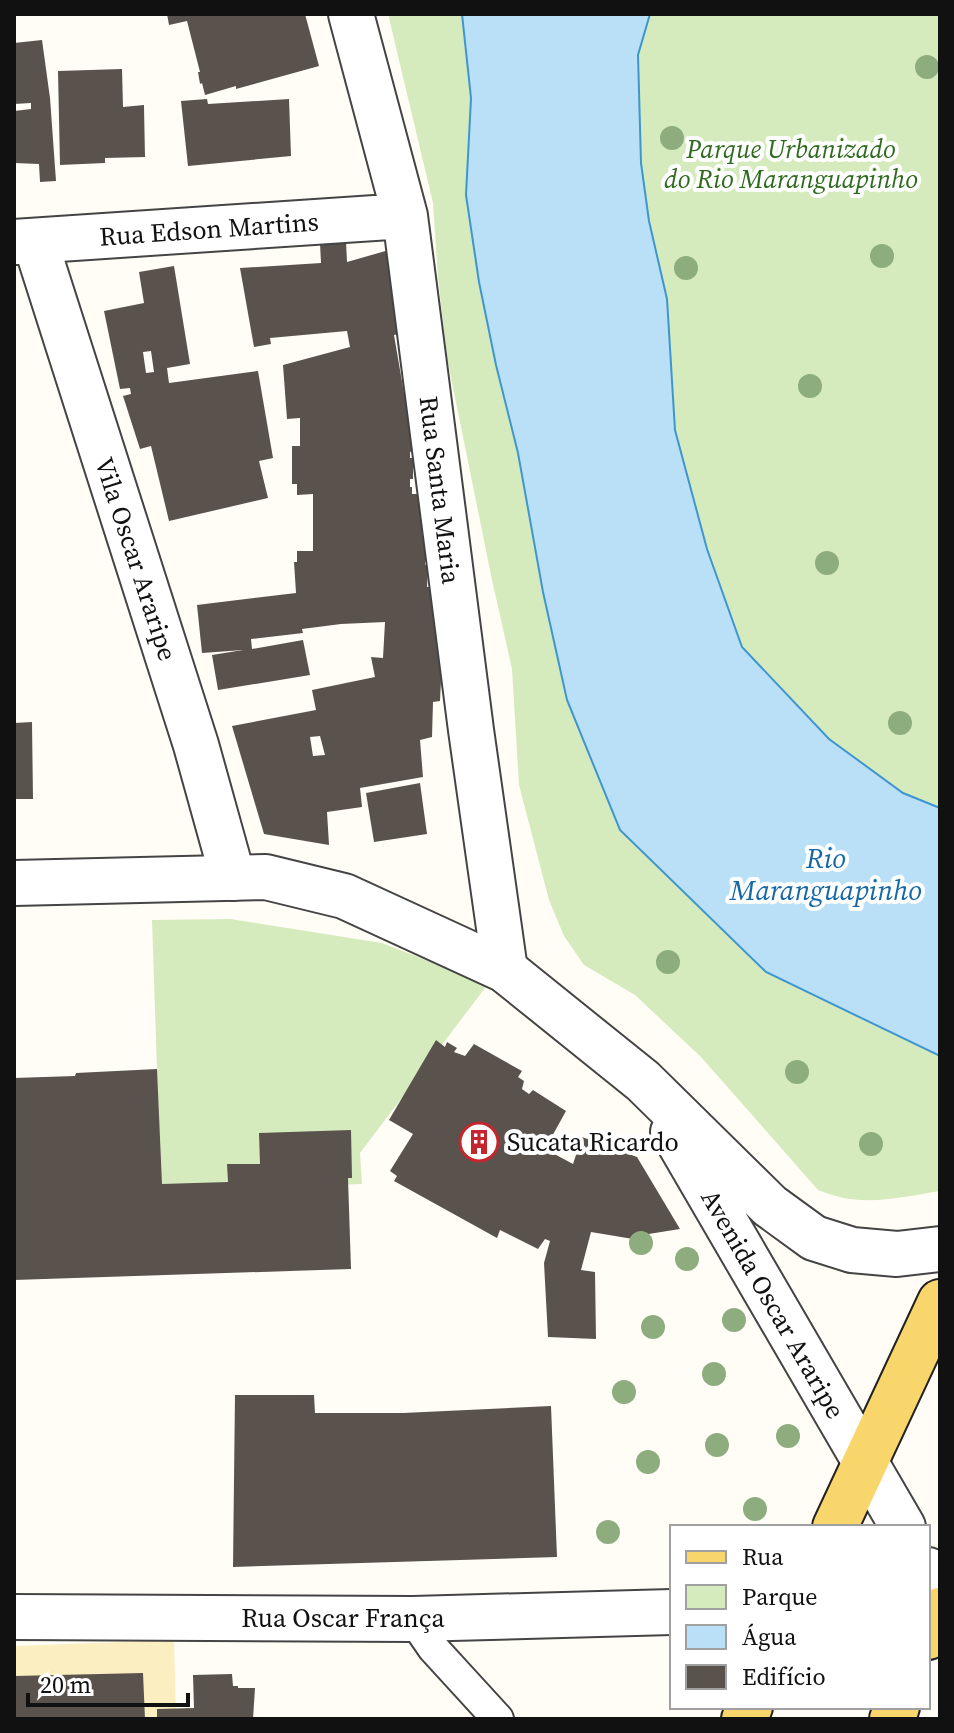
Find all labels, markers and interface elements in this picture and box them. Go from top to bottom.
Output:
park label: Parque Urbanizado do Rio Maranguapinho [664,131,918,197]
street label: Rua Edson Martins [98,203,320,255]
street label: Rua Santa Maria [411,394,469,587]
street label: Vila Oscar Araripe [86,453,186,665]
water label: Rio Maranguapinho [729,839,922,909]
building icon: Sucata Ricardo [458,1121,500,1163]
place label: Sucata Ricardo [507,1124,679,1160]
street label: Avenida Oscar Araripe [693,1183,853,1425]
legend [670,1525,930,1709]
text: Rua [742,1540,784,1573]
text: Parque [742,1580,818,1613]
street label: Rua Oscar França [241,1600,446,1636]
text: Água [742,1620,797,1653]
scale bar [28,1657,188,1707]
text: Edifício [742,1660,826,1693]
text: 20 m [40,1668,91,1701]

